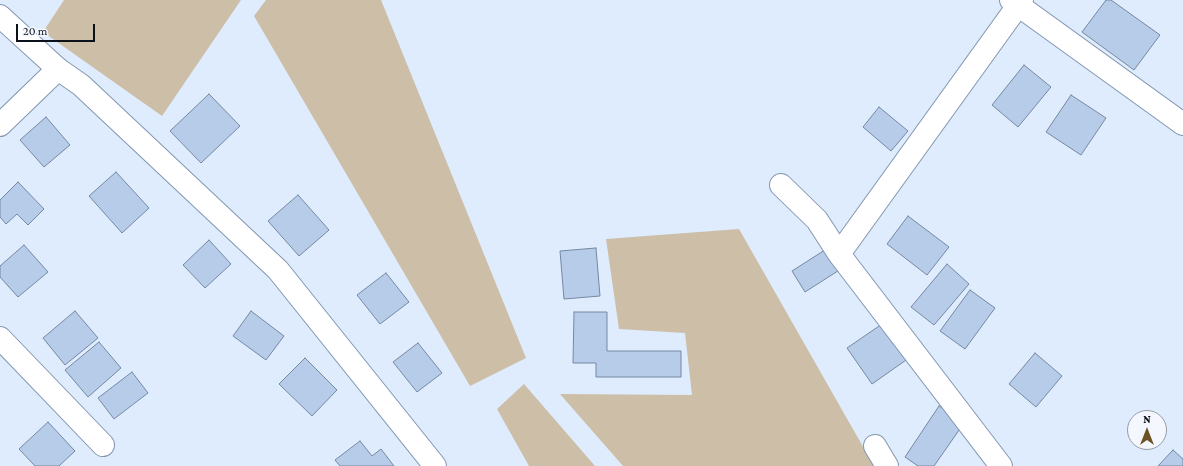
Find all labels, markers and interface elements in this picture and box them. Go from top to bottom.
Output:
scale bar [18,16,97,42]
text: 20 m [23,24,47,38]
north arrow [1127,410,1167,450]
text: N [1143,413,1151,425]

